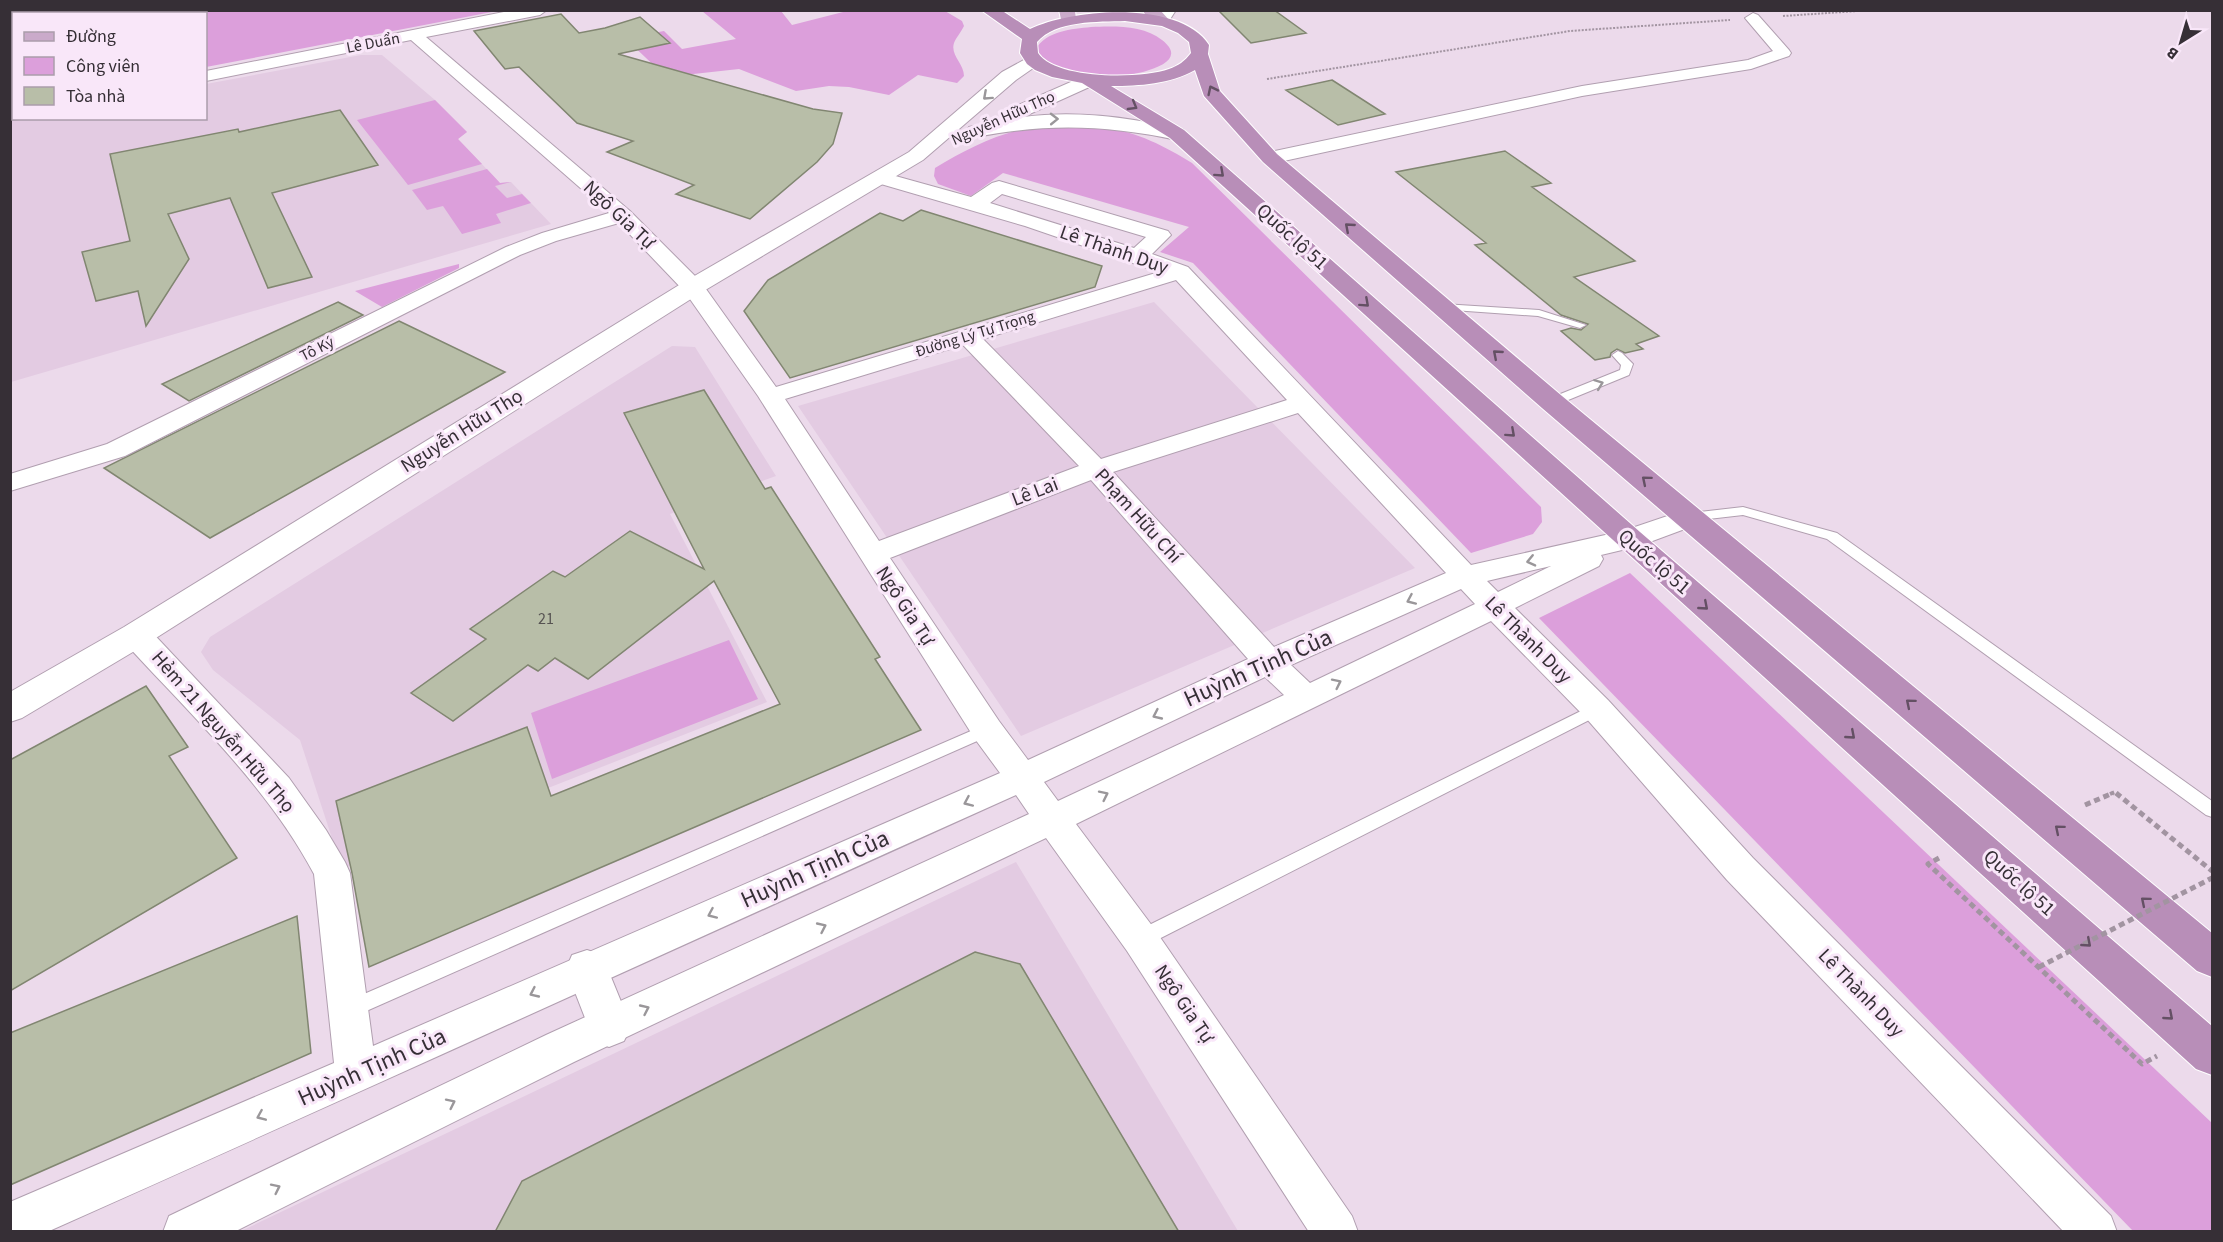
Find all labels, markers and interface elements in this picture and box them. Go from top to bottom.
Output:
legend [12,12,207,120]
north arrow [2151,12,2211,72]
text: Đường [66,24,116,49]
street label: Lê Duẩn [344,27,402,59]
text: B [2162,41,2183,65]
text: Công viên [66,54,140,79]
text: Tòa nhà [66,84,125,109]
street label: Nguyễn Hữu Thọ [948,85,1058,151]
one-way arrow [1208,85,1220,96]
one-way arrow [983,89,994,100]
one-way arrow [1127,99,1137,111]
one-way arrow [1050,113,1059,125]
one-way arrow [1213,166,1224,177]
street label: Ngô Gia Tự [577,174,662,257]
street label: Quốc lộ 51 [1250,197,1334,277]
street label: Lê Thành Duy [1056,218,1173,282]
one-way arrow [1345,223,1356,234]
one-way arrow [1359,296,1369,307]
street label: Đường Lý Tự Trọng [913,305,1037,363]
street label: Tô Ký [296,331,338,367]
one-way arrow [1493,350,1504,361]
one-way arrow [1593,379,1604,391]
street label: Nguyễn Hữu Thọ [396,382,528,480]
one-way arrow [1504,426,1514,437]
street label: Phạm Hữu Chí [1088,462,1189,570]
street label: Lê Lai [1008,470,1062,514]
one-way arrow [1642,476,1653,487]
street label: Quốc lộ 51 [1612,523,1696,601]
one-way arrow [1526,554,1536,567]
street label: Ngô Gia Tự [869,561,942,652]
street label: Lê Thành Duy [1478,590,1578,690]
one-way arrow [1407,592,1418,604]
one-way arrow [1697,599,1708,610]
house number: 21 [538,608,554,630]
street label: Huỳnh Tịnh Của [1178,620,1338,716]
street label: Hẻm 21 Nguyễn Hữu Thọ [145,645,301,819]
one-way arrow [1330,679,1341,691]
one-way arrow [1906,699,1917,710]
one-way arrow [1153,707,1164,719]
one-way arrow [1844,728,1854,739]
one-way arrow [1098,790,1109,802]
one-way arrow [963,794,974,806]
street label: Huỳnh Tịnh Của [735,821,895,917]
one-way arrow [2055,825,2066,836]
street label: Quốc lộ 51 [1977,843,2061,923]
one-way arrow [2141,897,2152,908]
one-way arrow [708,907,719,919]
one-way arrow [816,922,827,934]
one-way arrow [2080,936,2090,947]
street label: Lê Thành Duy [1812,942,1911,1044]
street label: Ngô Gia Tự [1147,959,1221,1050]
one-way arrow [530,986,541,998]
one-way arrow [639,1004,650,1016]
one-way arrow [2162,1009,2173,1020]
street label: Huỳnh Tịnh Của [292,1019,452,1115]
one-way arrow [444,1098,455,1110]
one-way arrow [256,1109,267,1121]
one-way arrow [269,1183,280,1195]

